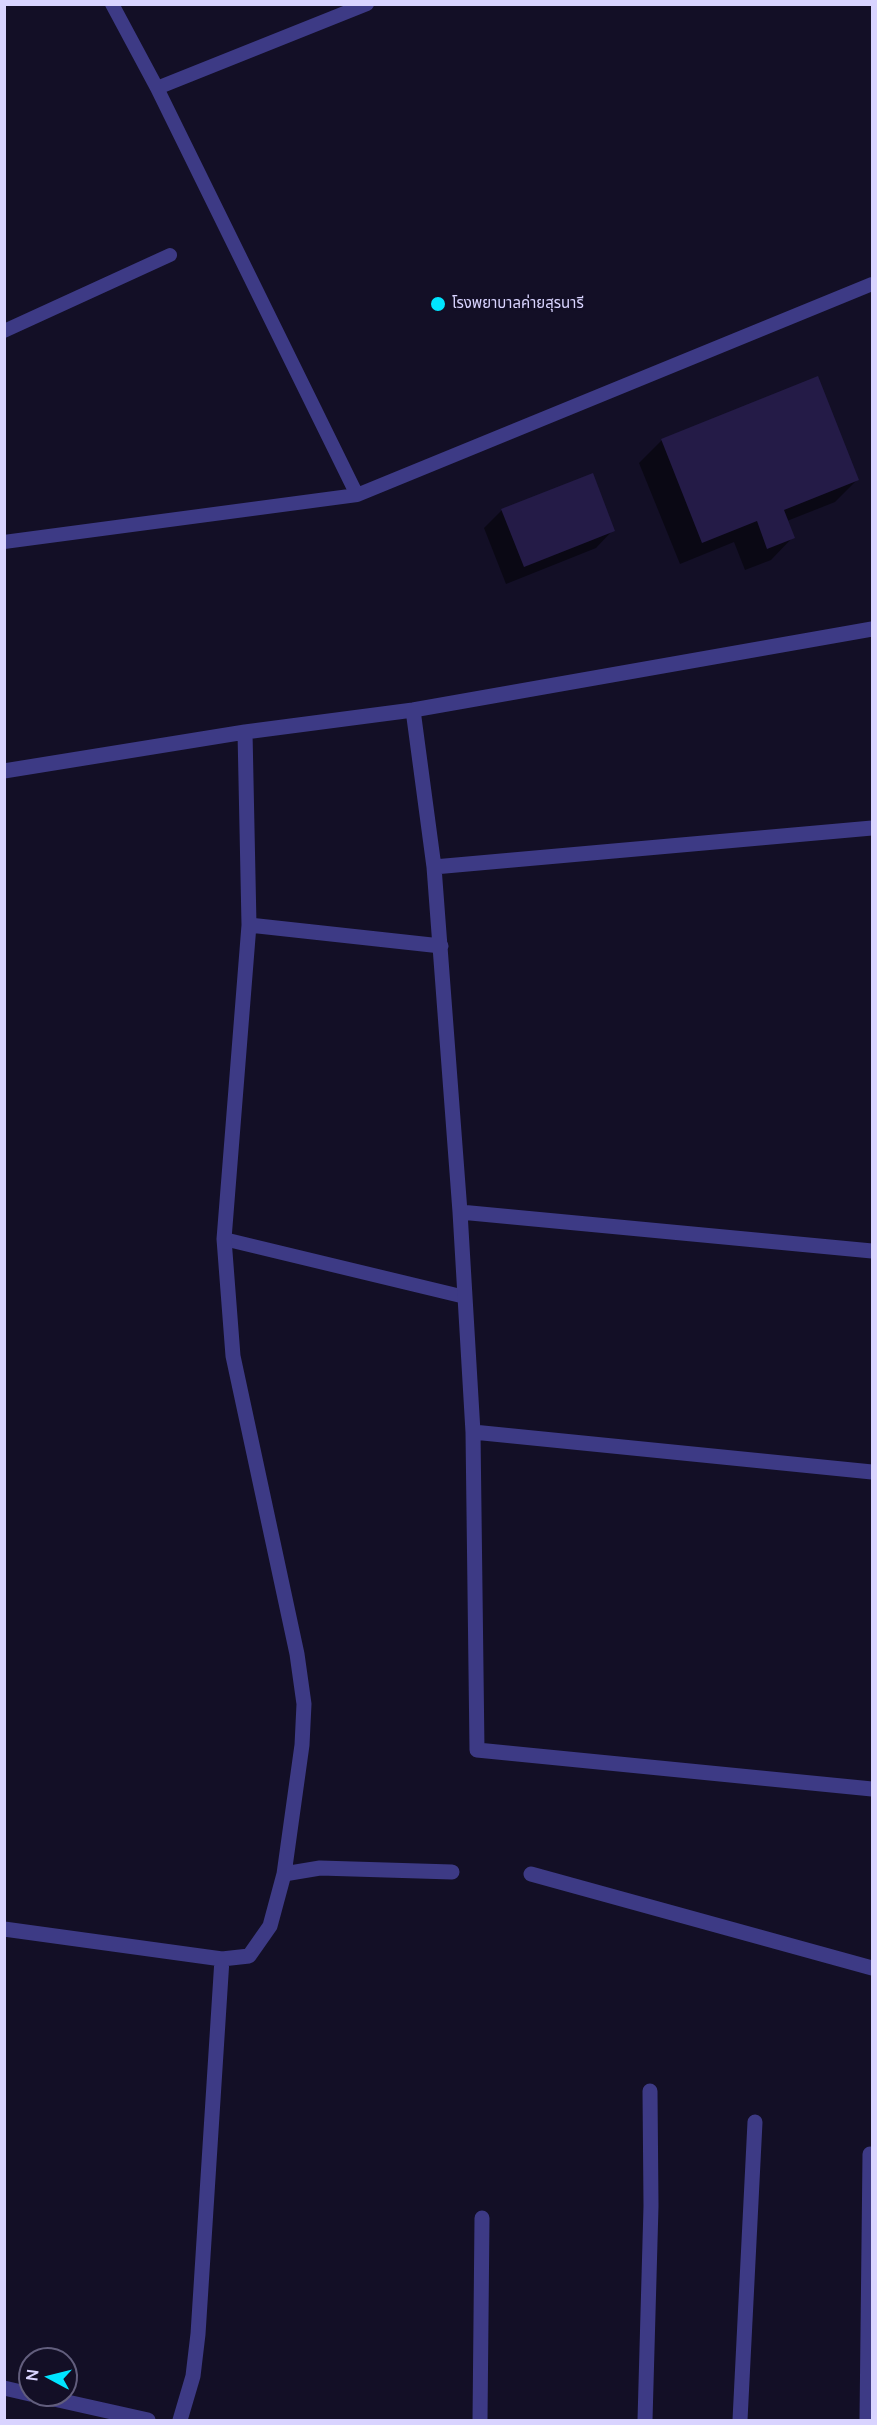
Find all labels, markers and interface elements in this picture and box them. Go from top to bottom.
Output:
marker: โรงพยาบาลค่ายสุรนารี [429,295,447,313]
place label: โรงพยาบาลค่ายสุรนารี [452,295,584,313]
north arrow [18,2347,78,2407]
text: N [21,2368,44,2382]

